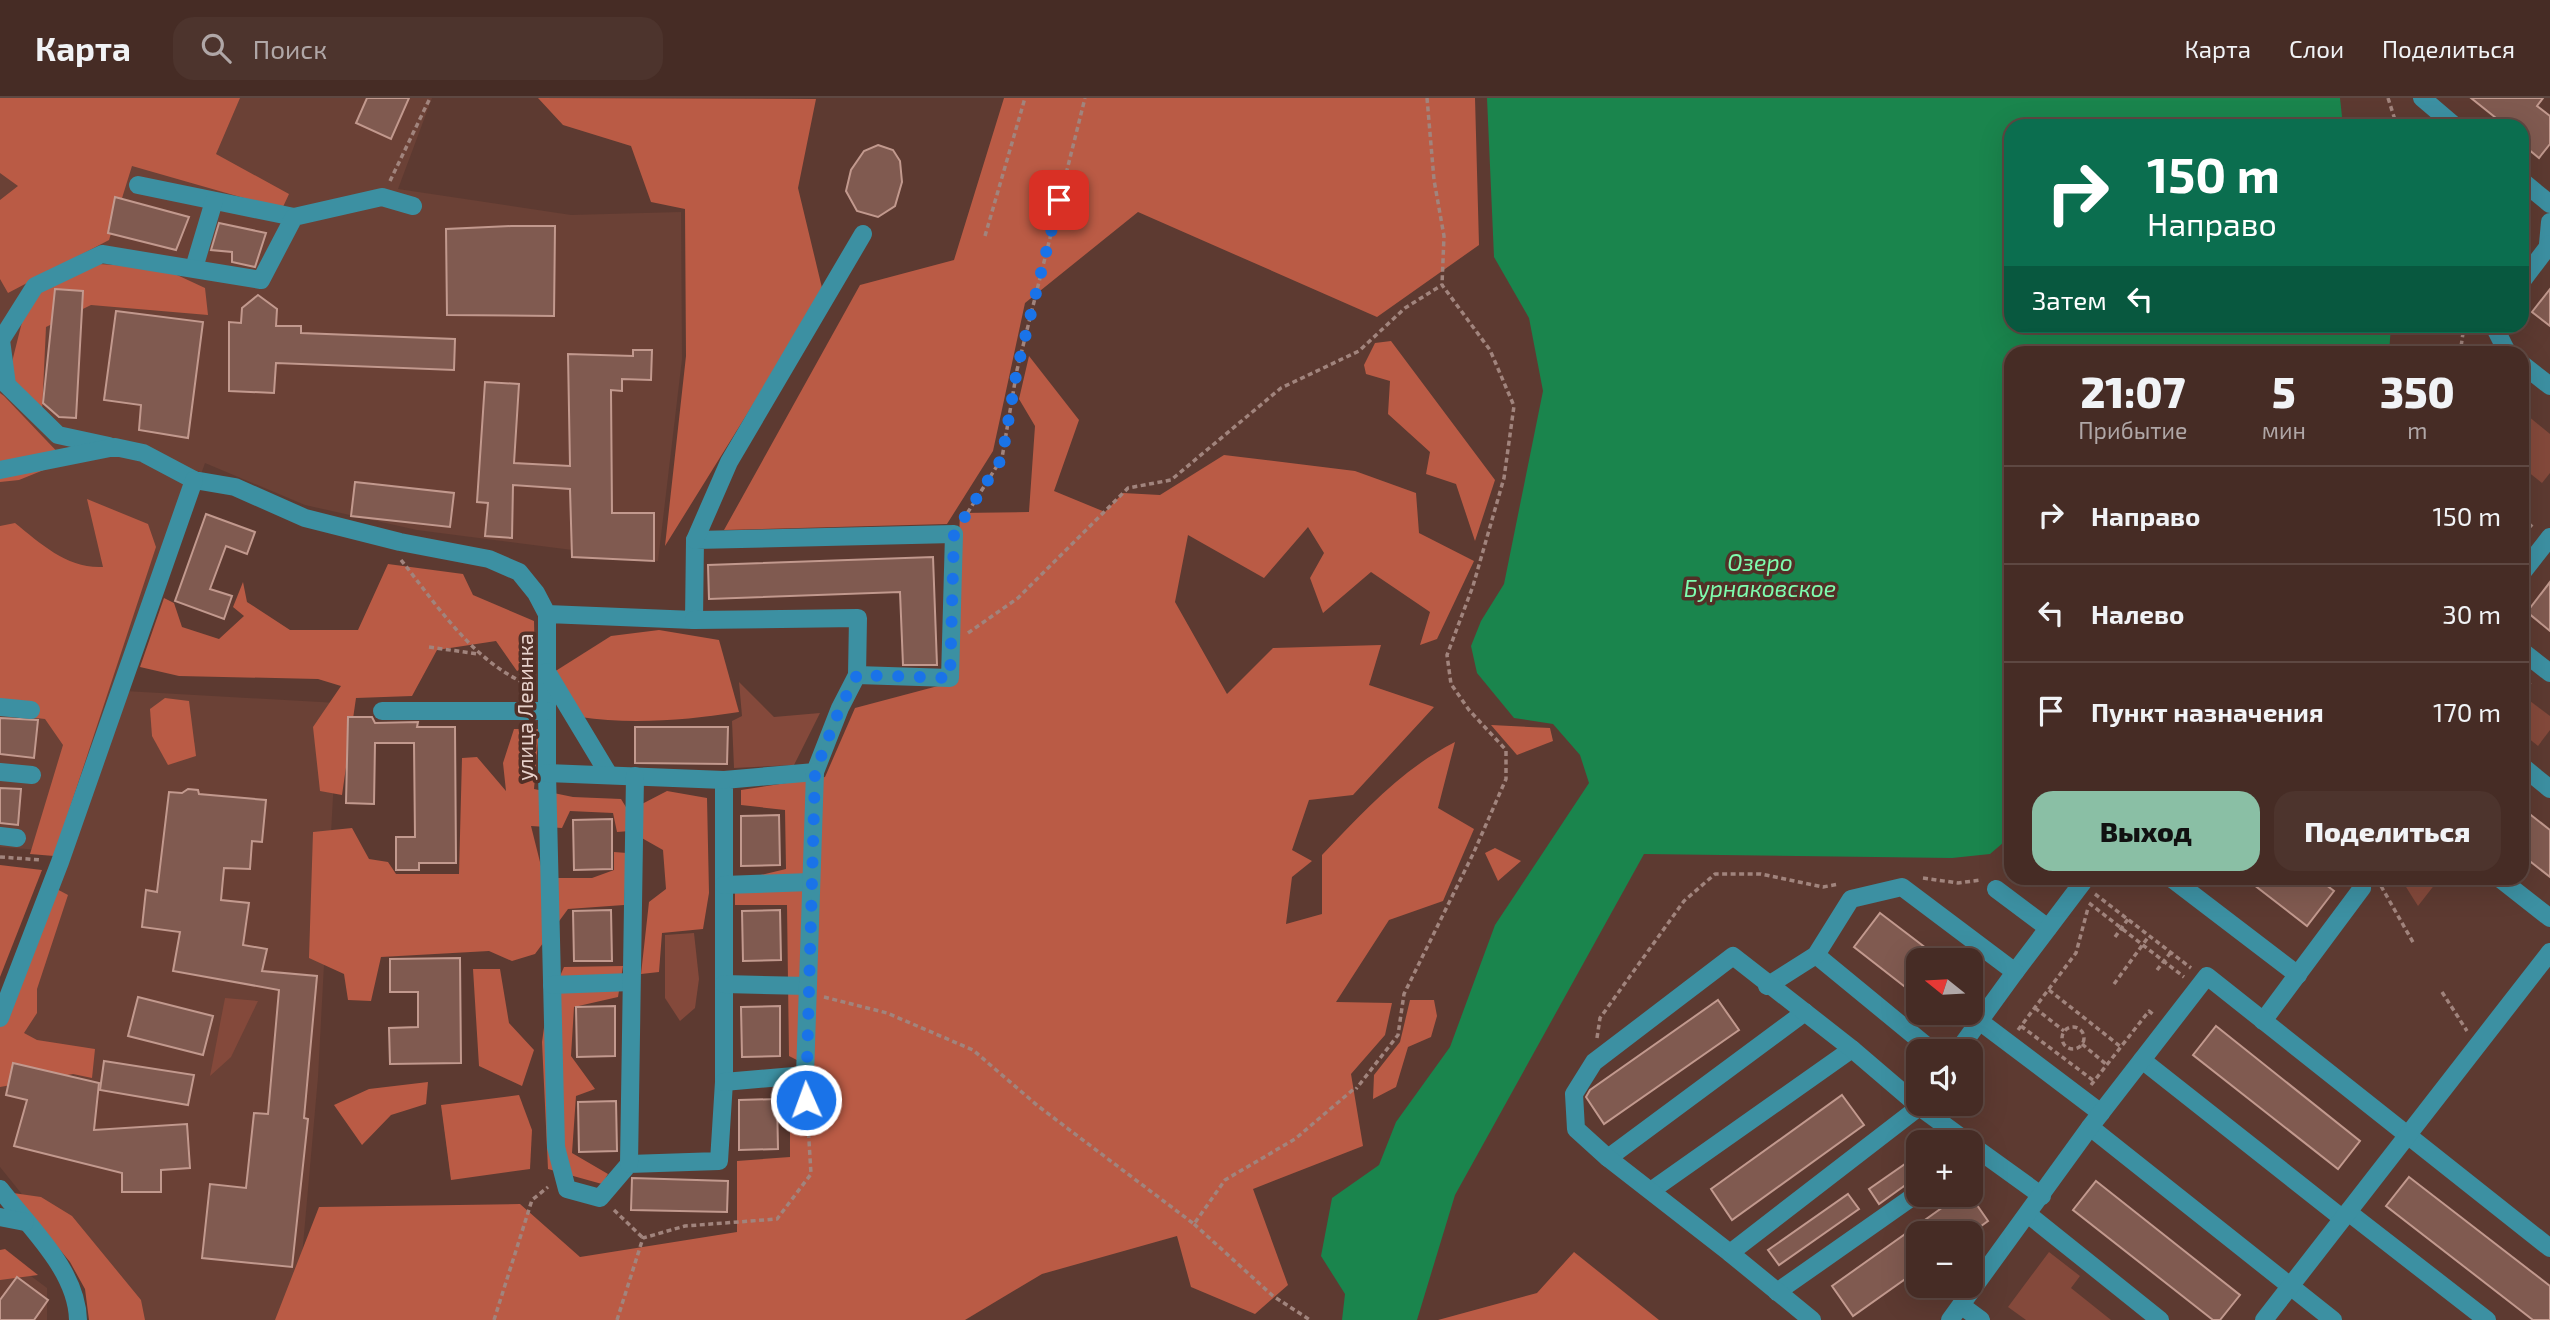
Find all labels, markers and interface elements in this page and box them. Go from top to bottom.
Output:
search box [173,17,663,80]
text: Карта [35,28,131,68]
icon: search [197,29,235,67]
text: Поиск [253,33,327,64]
text: Карта [2184,34,2251,63]
text: Слои [2289,34,2344,63]
text: Поделиться [2382,34,2515,63]
text: 150 m [2147,144,2280,203]
icon: right [2032,147,2123,238]
pin [1029,170,1089,230]
icon: arrive [1040,181,1078,219]
text: Направо [2147,204,2277,242]
icon: left [2121,280,2159,318]
text: Затем [2032,284,2107,315]
text: 21:07 [2081,366,2185,416]
text: 5 [2272,366,2296,416]
text: 350 [2380,366,2455,416]
text: Прибытие [2078,416,2187,444]
text: мин [2262,416,2306,444]
text: m [2407,416,2427,444]
icon: right [2032,496,2070,534]
text: Направо [2091,500,2200,531]
text: 150 m [2432,500,2501,531]
water label: Озеро Бурнаковское [1684,548,1836,602]
icon: left [2032,594,2070,632]
text: Налево [2091,598,2184,629]
text: 30 m [2442,598,2501,629]
street label: улица Левинка [512,633,538,781]
icon: arrive [2032,692,2070,730]
text: Пункт назначения [2091,696,2324,727]
text: 170 m [2433,696,2501,727]
button: Выход [2032,791,2260,871]
button: Поделиться [2274,791,2501,871]
north arrow [1906,948,1983,1026]
map controls [1906,948,1983,1298]
button: sound [1906,1039,1983,1116]
position arrow [769,1063,843,1137]
button: + [1906,1130,1983,1207]
button: − [1906,1221,1983,1298]

